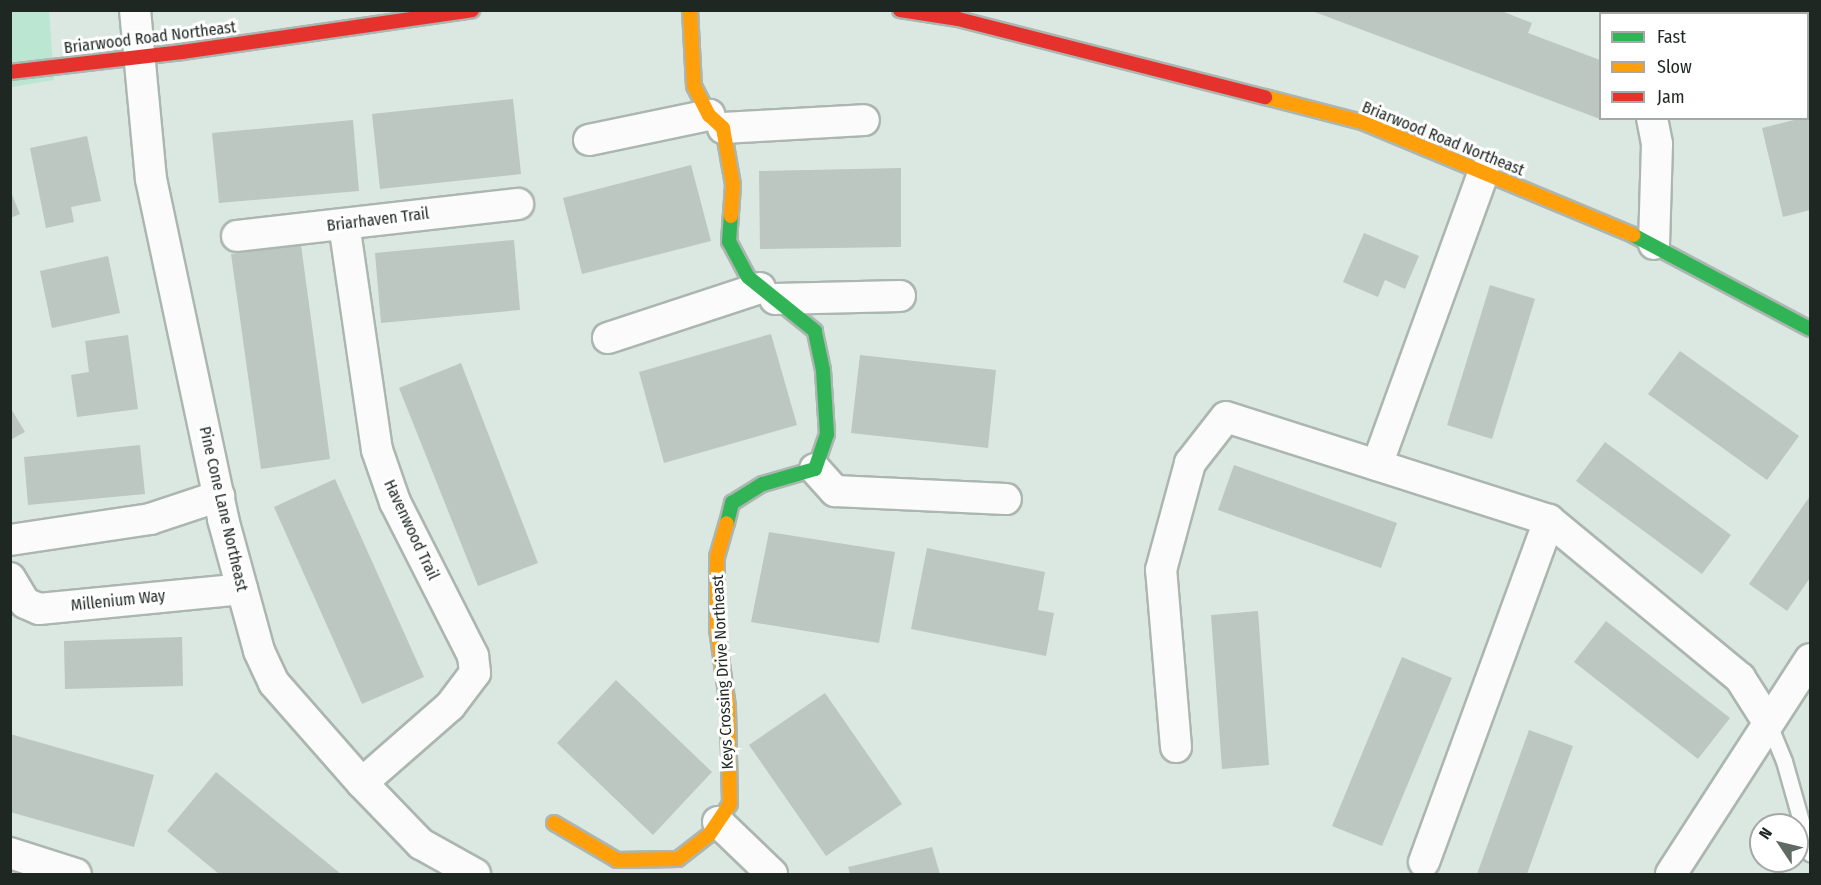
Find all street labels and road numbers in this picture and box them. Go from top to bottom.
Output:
street label: Briarwood Road Northeast [63,18,237,58]
street label: Briarwood Road Northeast [1359,98,1527,180]
street label: Briarhaven Trail [326,204,430,236]
street label: Pine Cone Lane Northeast [195,425,251,593]
street label: Havenwood Trail [379,477,443,583]
street label: Keys Crossing Drive Northeast [708,574,738,770]
street label: Millenium Way [70,586,166,616]

